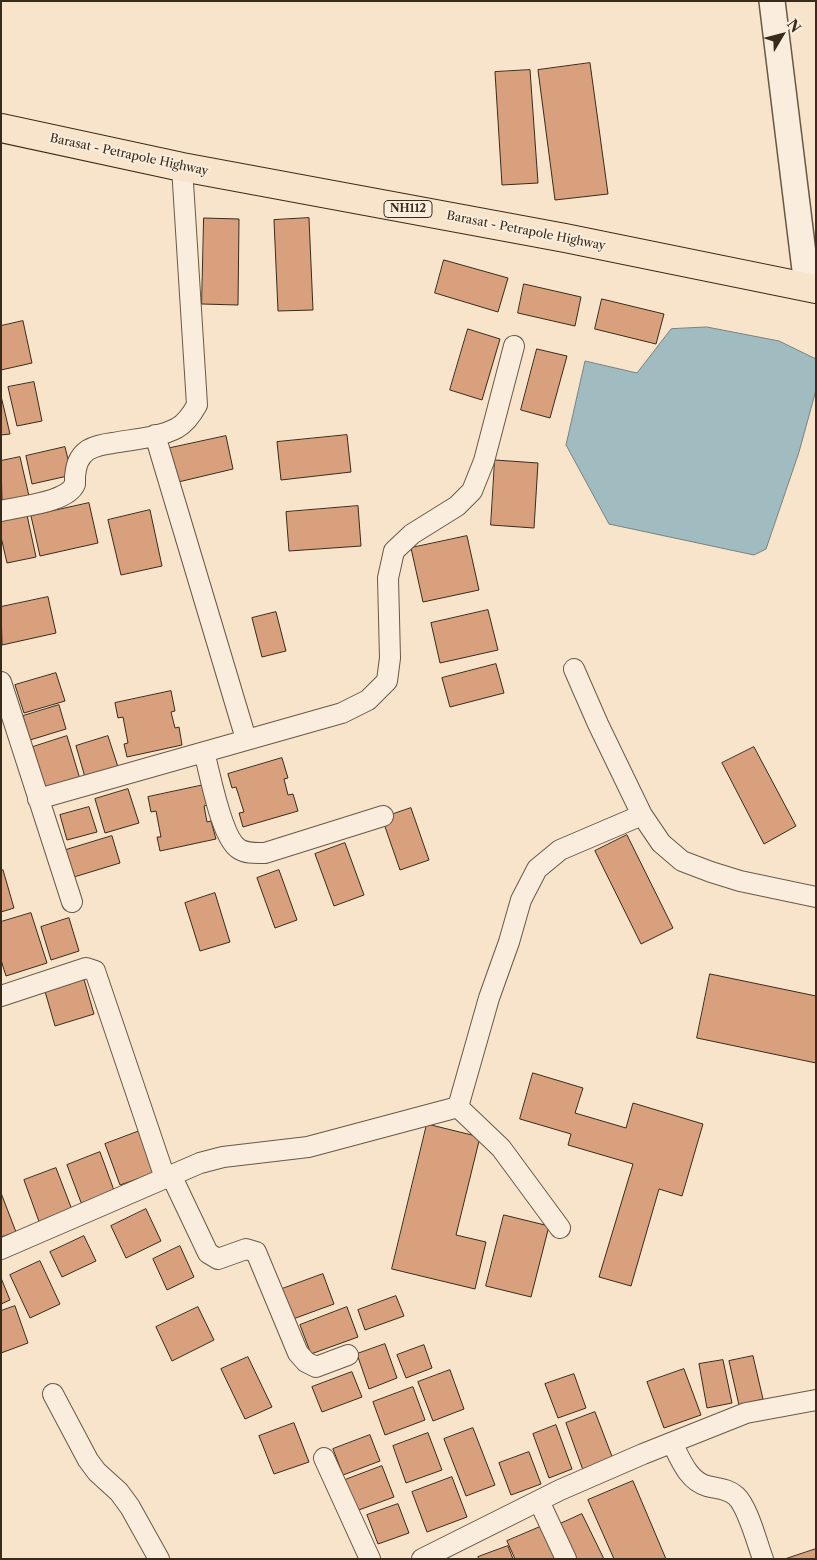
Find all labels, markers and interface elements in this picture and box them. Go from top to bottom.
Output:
north arrow [757,10,807,60]
text: N [783,16,805,36]
street label: Barasat - Petrapole Highway [48,131,210,179]
road number: NH112 [384,200,432,218]
street label: Barasat - Petrapole Highway [445,209,607,253]

